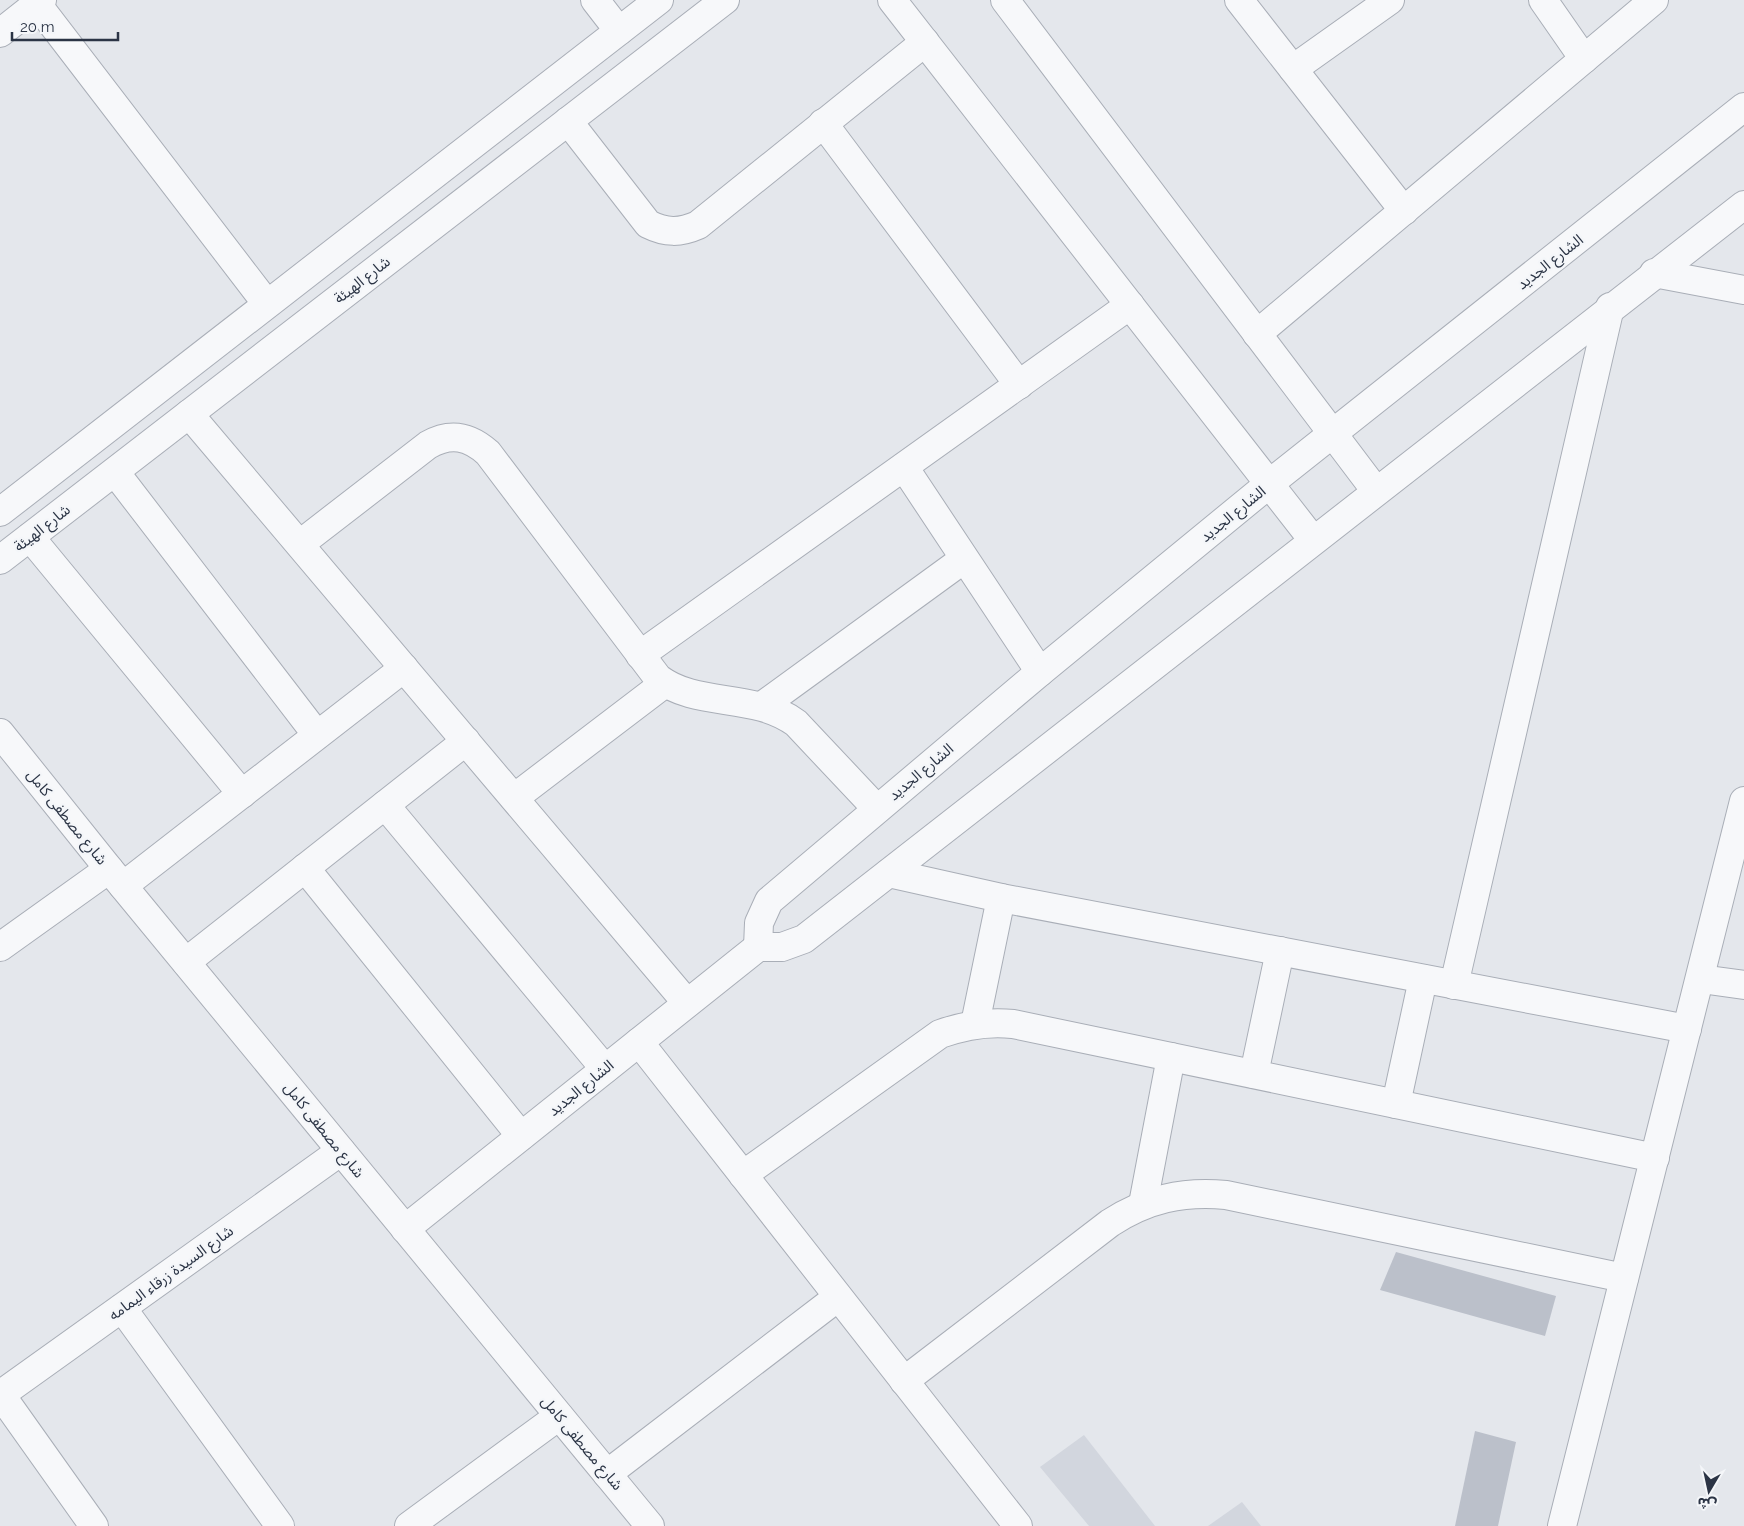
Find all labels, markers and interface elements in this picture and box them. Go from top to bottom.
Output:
scale bar [12,10,119,42]
text: 20 m [20,18,55,36]
street label: الشارع الجديد [1513,231,1589,296]
street label: شارع الهيئة [330,252,396,310]
street label: الشارع الجديد [1197,482,1271,548]
street label: شارع الهيئة [10,500,76,558]
street label: الشارع الجديد [885,740,959,807]
street label: شارع مصطفى كامل [21,766,111,870]
street label: الشارع الجديد [545,1056,619,1122]
street label: شارع مصطفى كامل [278,1079,368,1183]
street label: شارع السيدة زرقاء اليمامه [105,1222,239,1327]
street label: شارع مصطفى كامل [535,1392,627,1496]
north arrow [1684,1466,1734,1516]
text: ش [1696,1494,1718,1513]

